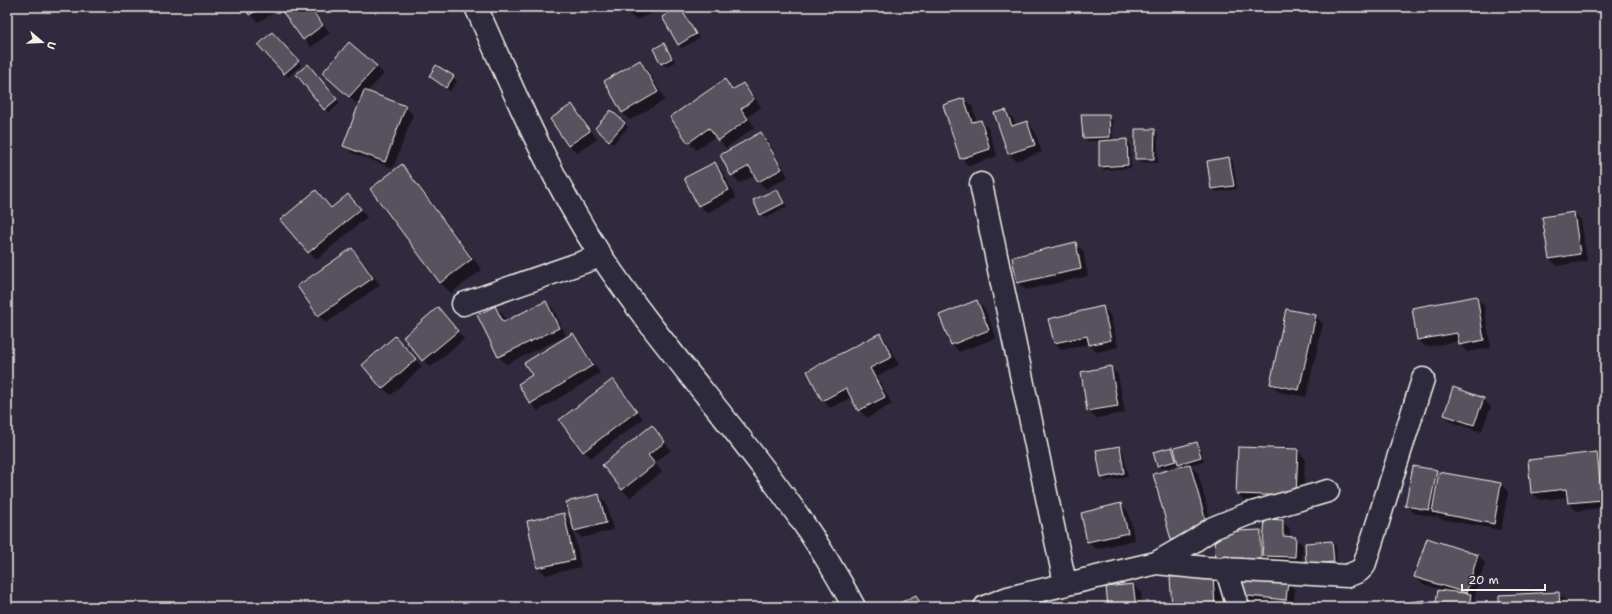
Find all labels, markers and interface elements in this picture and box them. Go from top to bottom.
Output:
north arrow [22,22,62,62]
text: U [43,39,59,51]
scale bar [1462,566,1545,592]
text: 20 m [1468,572,1499,588]

